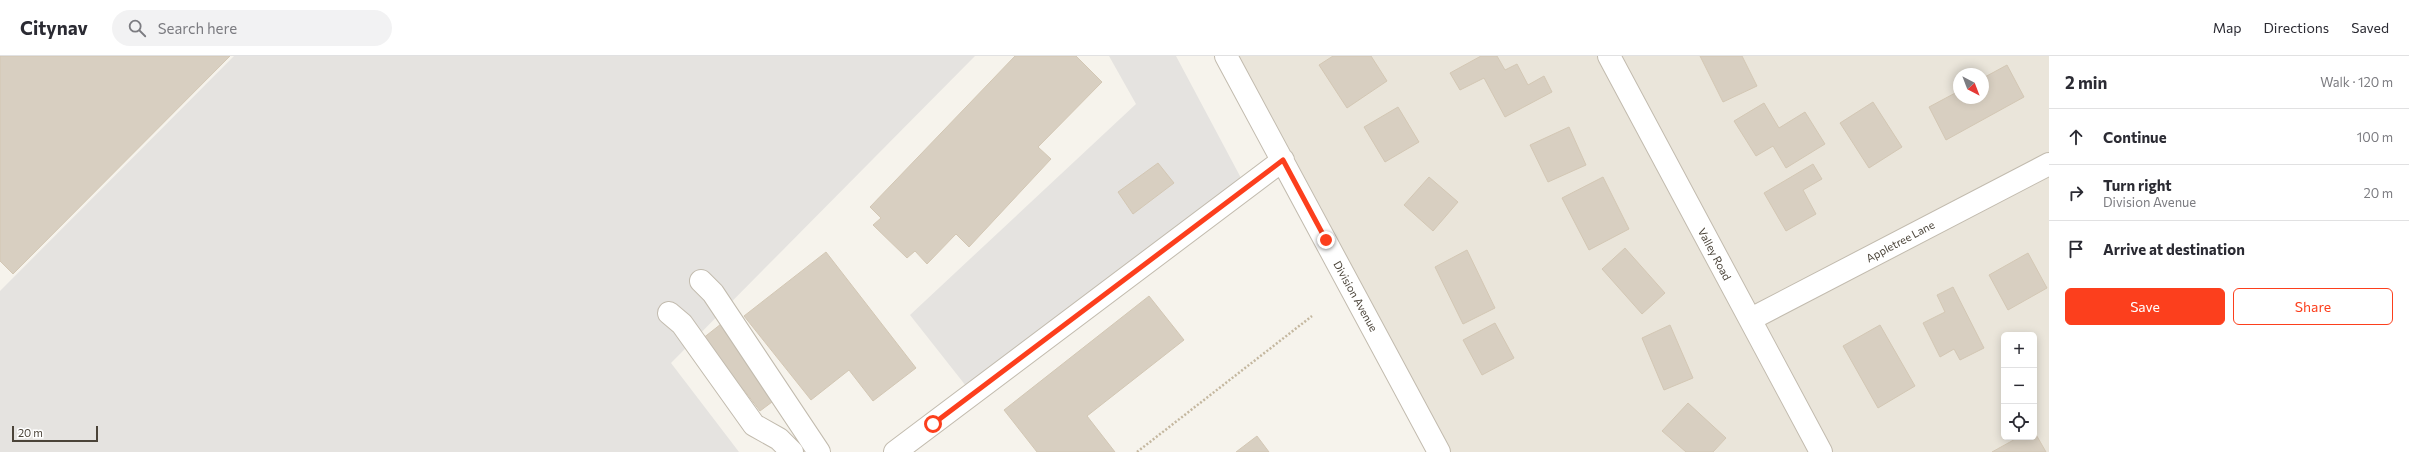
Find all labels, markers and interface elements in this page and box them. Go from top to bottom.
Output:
search box [112,10,392,46]
text: Citynav [20,16,88,39]
icon: search [126,17,148,39]
text: Search here [158,19,237,37]
text: Map [2213,19,2242,36]
text: Directions [2264,19,2329,36]
text: Saved [2351,19,2389,36]
north arrow [1953,68,1989,104]
text: 2 min [2065,72,2107,93]
text: Walk · 120 m [2320,74,2393,90]
icon: ahead [2065,126,2087,148]
text: Continue [2103,128,2167,146]
text: 100 m [2357,129,2393,145]
text: Turn right [2103,176,2172,194]
icon: right [2065,182,2087,204]
text: 20 m [2364,185,2393,201]
text: Division Avenue [2103,194,2196,210]
street label: Appletree Lane [1864,217,1937,265]
street label: Valley Road [1696,226,1734,282]
route end [1317,231,1335,249]
icon: arrive [2065,238,2087,260]
text: Arrive at destination [2103,240,2245,258]
street label: Division Avenue [1331,258,1381,334]
button: Save [2065,288,2225,325]
button: Share [2233,288,2393,325]
map controls [2001,332,2037,440]
button: + [2001,332,2037,368]
button: − [2001,368,2037,404]
button: locate [2001,404,2037,440]
route start [924,415,942,433]
scale bar [12,424,98,443]
text: 20 m [18,426,43,439]

